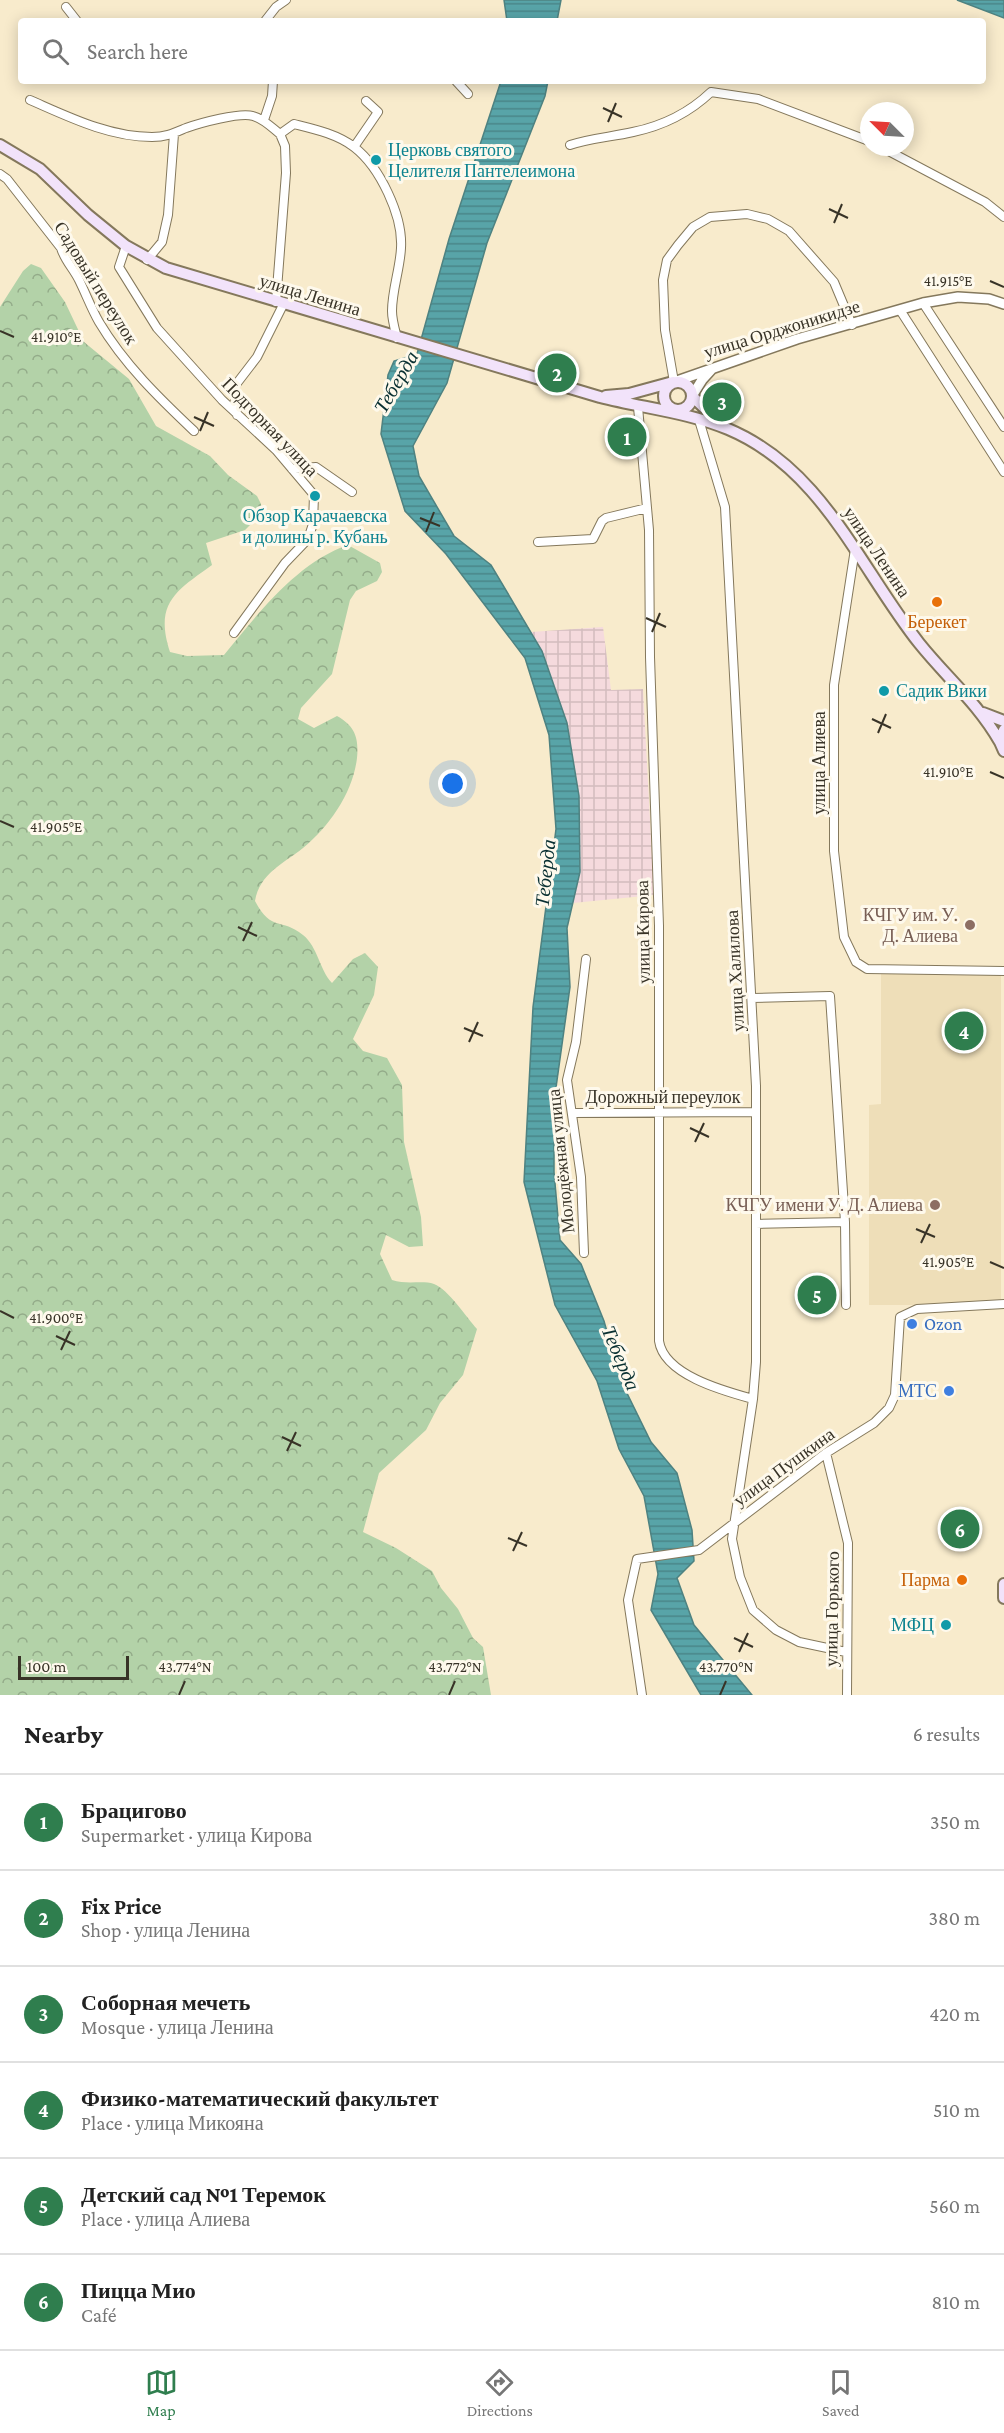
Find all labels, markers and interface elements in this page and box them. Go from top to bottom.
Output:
search box [18,18,986,84]
icon: search [39,35,72,68]
text: Search here [87,39,188,64]
north arrow [860,102,914,156]
place label: Церковь святого Целителя Пантелеимона [388,140,575,181]
marker: Церковь святого Целителя Пантелеимона [369,153,383,167]
street label: Садовый переулок [50,218,142,348]
street label: улица Ленина [257,270,363,320]
text: 41.915°E [923,273,973,289]
street label: улица Орджоникидзе [702,296,862,362]
text: 41.910°E [31,329,81,345]
water label: Теберда [370,347,423,417]
pin: 2 [538,350,576,395]
street label: Подгорная улица [218,374,322,480]
pin: 3 [702,380,742,424]
pin: 1 [608,414,646,460]
marker: Обзор Карачаевска и долины р. Кубань [308,489,322,503]
street label: улица Ленина [839,503,915,601]
place label: Обзор Карачаевска и долины р. Кубань [242,506,388,547]
marker: Берекет [930,595,944,609]
place label: Берекет [907,612,967,632]
place label: Садик Вики [896,681,987,701]
marker: Садик Вики [877,684,891,698]
street label: улица Алиева [809,711,829,815]
text: 41.910°E [923,764,973,780]
your location [438,769,467,798]
text: 41.905°E [30,819,82,835]
water label: Теберда [531,838,560,908]
street label: улица Кирова [632,880,654,984]
place label: КЧГУ им. У. Д. Алиева [863,905,958,946]
street label: улица Халилова [722,910,748,1032]
marker: КЧГУ им. У. Д. Алиева [963,918,977,932]
pin: 4 [944,1008,984,1054]
street label: Дорожный переулок [585,1087,741,1107]
street label: Молодёжная улица [543,1088,579,1234]
place label: КЧГУ имени У. Д. Алиева [726,1195,923,1215]
marker: КЧГУ имени У. Д. Алиева [928,1198,942,1212]
text: 41.905°E [922,1254,974,1270]
pin: 5 [798,1272,836,1318]
text: 41.900°E [29,1310,83,1326]
place label: Ozon [924,1314,963,1334]
marker: Ozon [905,1317,919,1331]
water label: Теберда [597,1322,644,1394]
place label: МТС [898,1381,937,1401]
marker: МТС [942,1384,956,1398]
street label: улица Пушкина [730,1424,838,1510]
pin: 6 [940,1506,980,1552]
street label: улица Горького [821,1551,843,1667]
place label: Парма [901,1570,950,1590]
marker: Парма [955,1573,969,1587]
place label: МФЦ [891,1615,934,1635]
marker: МФЦ [939,1618,953,1632]
scale bar [18,1653,129,1680]
text: 100 m [27,1658,66,1675]
text: 43.774°N [158,1659,212,1675]
text: 43.772°N [428,1659,482,1675]
text: 43.770°N [699,1659,753,1675]
text: Nearby [24,1720,103,1749]
text: 6 results [913,1723,980,1745]
text: Брацигово [81,1798,187,1823]
text: 1 [40,1811,47,1833]
text: 350 m [930,1811,980,1833]
text: Supermarket · улица Кирова [81,1824,312,1846]
text: Fix Price [81,1894,161,1919]
text: 2 [38,1907,49,1929]
text: 380 m [929,1907,980,1929]
text: Shop · улица Ленина [81,1919,250,1941]
text: Соборная мечеть [81,1990,250,2015]
text: 3 [39,2003,48,2025]
text: 420 m [929,2003,980,2025]
text: Mosque · улица Ленина [81,2016,274,2038]
text: Физико-математический факультет [81,2086,439,2111]
text: 4 [38,2099,49,2121]
text: 510 m [933,2099,980,2121]
text: Place · улица Микояна [81,2112,264,2134]
text: Детский сад №1 Теремок [81,2182,326,2207]
text: 5 [39,2195,48,2217]
text: 560 m [929,2195,980,2217]
text: Place · улица Алиева [81,2208,250,2230]
text: Пицца Мио [81,2278,196,2303]
text: 6 [38,2291,49,2313]
text: 810 m [931,2291,980,2313]
text: Café [81,2304,117,2326]
tab: Map [145,2366,178,2419]
tab: Directions [467,2366,533,2419]
tab: Saved [822,2366,859,2419]

